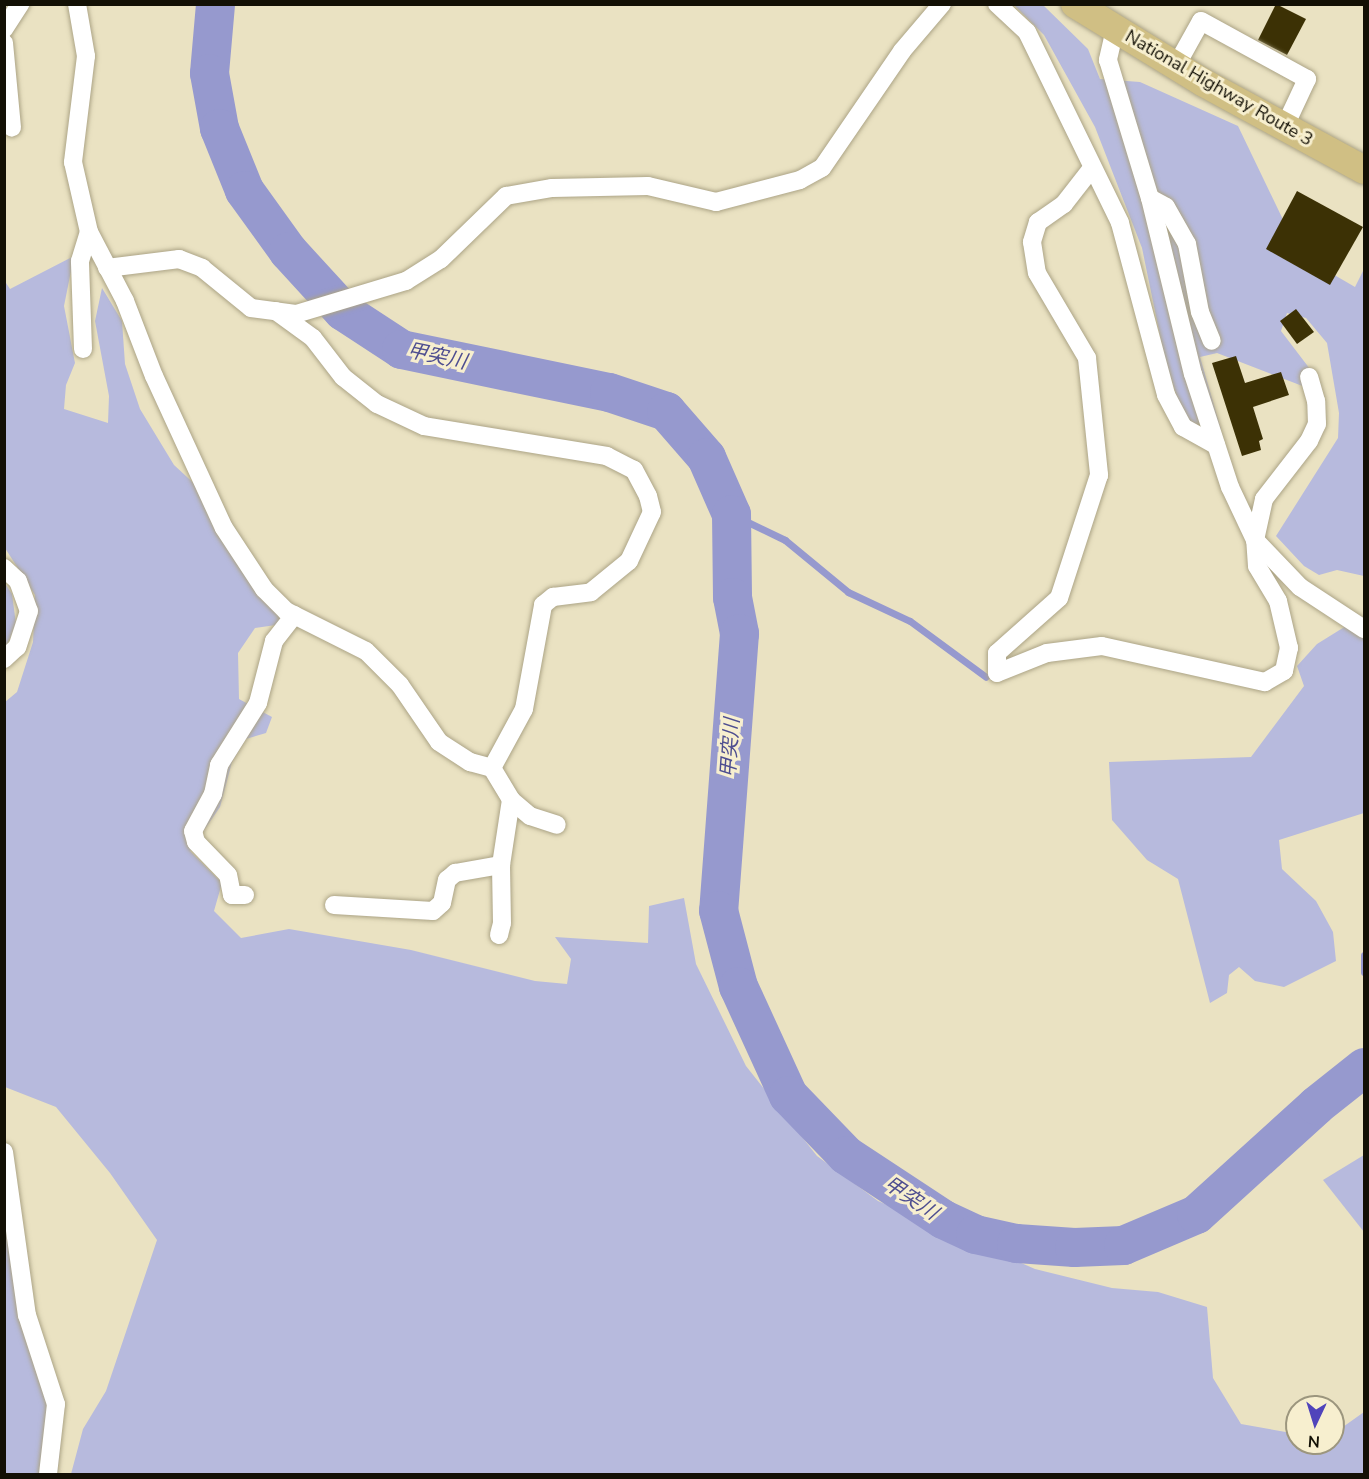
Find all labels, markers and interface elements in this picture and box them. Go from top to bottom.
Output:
street label: National Highway Route 3 [1121,25,1317,151]
water label: 甲突川 [405,338,469,374]
water label: 甲突川 [716,717,744,779]
water label: 甲突川 [879,1171,943,1225]
north arrow [1285,1395,1345,1455]
text: N [1307,1430,1321,1452]

